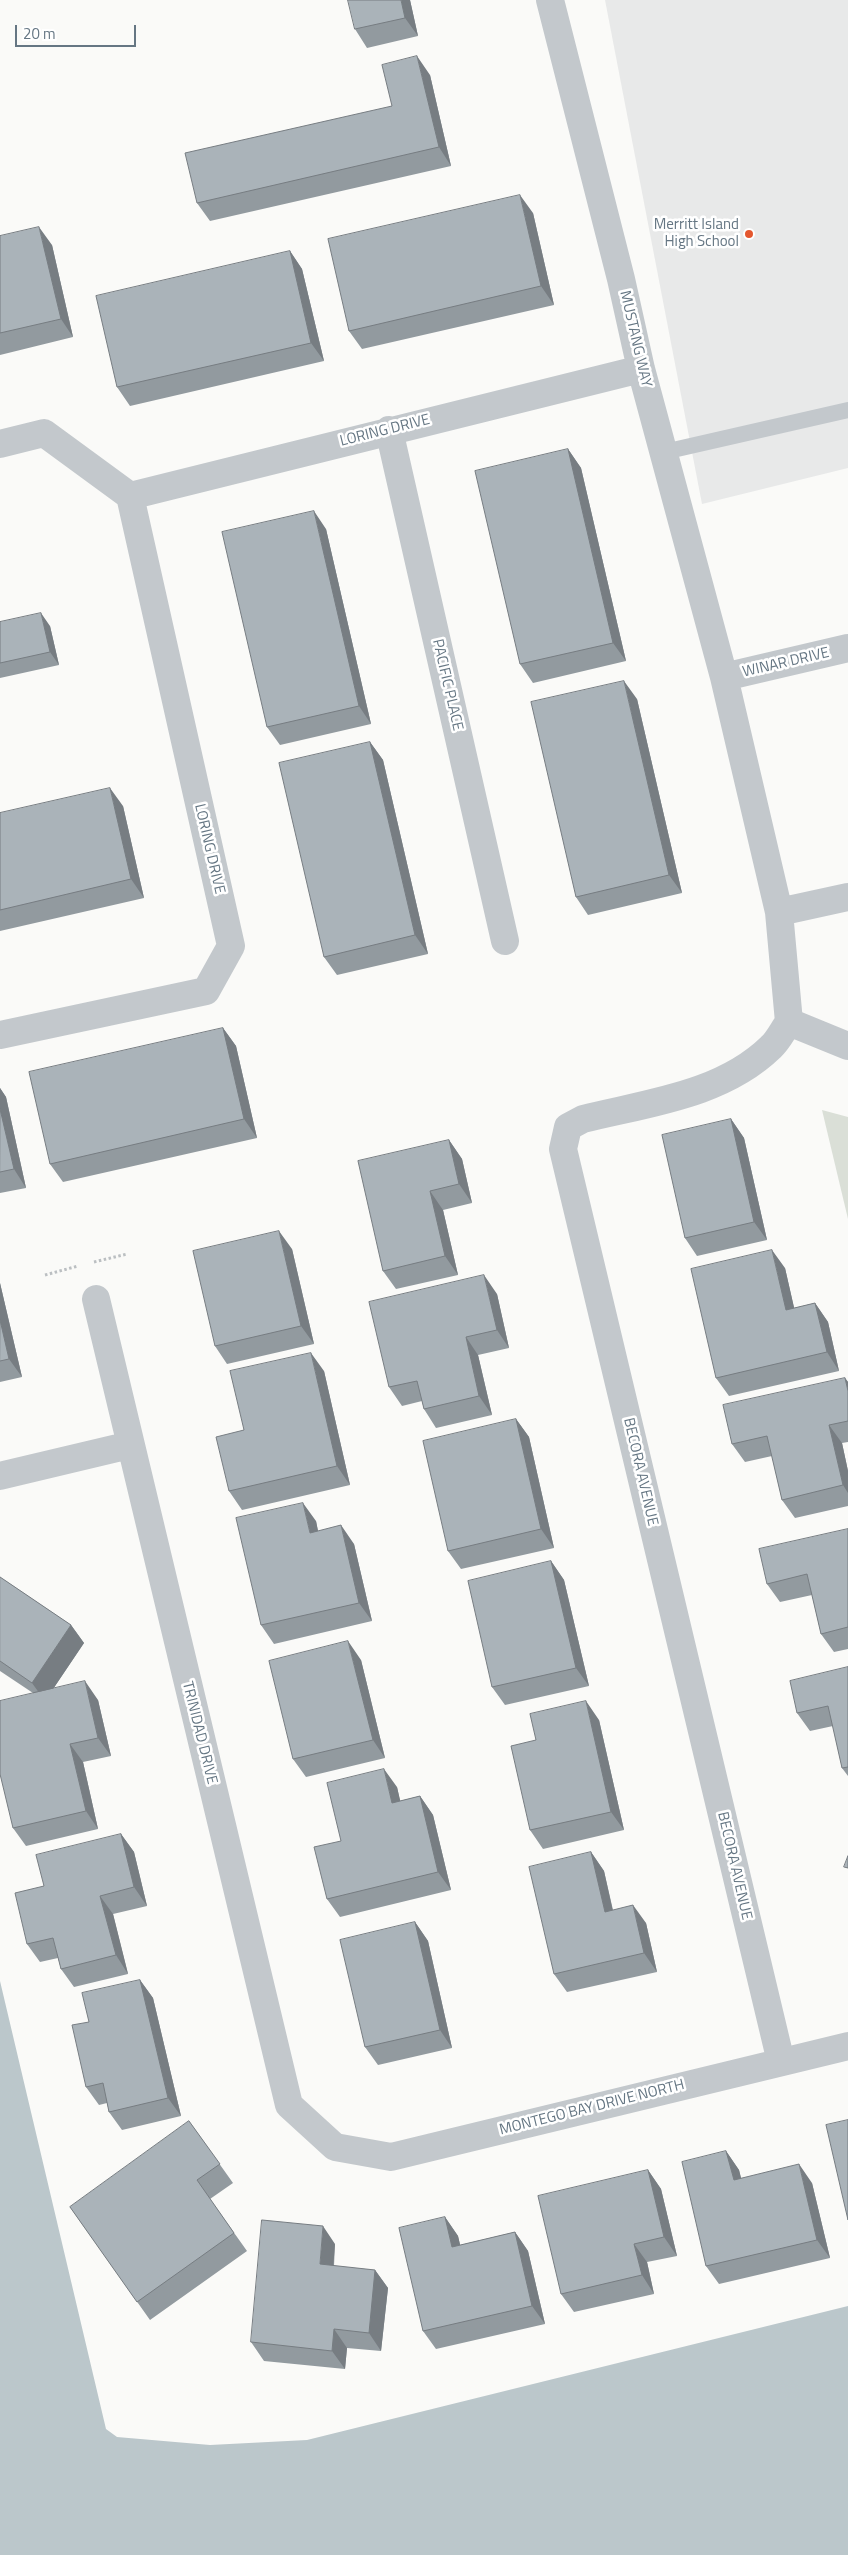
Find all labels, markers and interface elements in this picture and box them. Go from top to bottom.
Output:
scale bar [18,15,139,47]
text: 20 m [23,22,56,45]
place label: Merritt Island High School [654,216,739,251]
marker: Merritt Island High School [743,228,755,240]
street label: MUSTANG WAY [615,289,655,389]
street label: LORING DRIVE [338,411,432,451]
street label: PACIFIC PLACE [428,637,466,733]
street label: WINAR DRIVE [741,644,831,682]
street label: LORING DRIVE [190,802,228,896]
street label: BECORA AVENUE [619,1416,661,1528]
street label: TRINIDAD DRIVE [177,1680,221,1786]
street label: BECORA AVENUE [713,1810,755,1922]
street label: MONTEGO BAY DRIVE NORTH [498,2076,686,2140]

